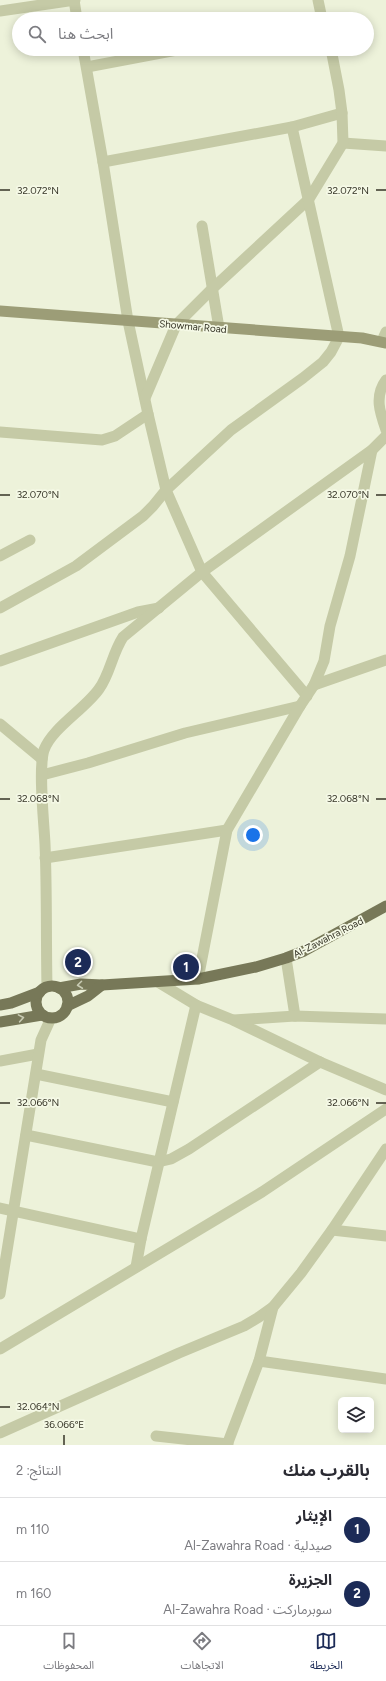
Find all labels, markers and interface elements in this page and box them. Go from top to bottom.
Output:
search box [12,12,374,56]
icon: search [26,23,48,45]
text: ابحث هنا [58,25,113,43]
text: 32.072°N [17,184,59,197]
text: 32.072°N [327,184,369,197]
street label: Showmar Road [159,317,227,336]
text: 32.070°N [17,488,59,501]
text: 32.070°N [327,488,369,501]
text: 32.068°N [17,792,59,805]
text: 32.068°N [327,792,369,805]
your location [243,825,263,845]
street label: Al-Zawahra Road [291,914,366,961]
pin: 2 [65,947,91,977]
pin: 1 [173,952,199,982]
one-way arrow [77,980,83,989]
one-way arrow [18,1015,24,1023]
text: 32.066°N [17,1096,59,1109]
text: 32.066°N [327,1096,369,1109]
map controls [338,1397,374,1433]
button: layers [338,1397,374,1433]
text: 32.064°N [17,1400,59,1413]
text: 36.066°E [44,1418,84,1431]
text: بالقرب منك [283,1460,370,1480]
text: النتائج: 2 [16,1463,61,1478]
text: الإيثار [296,1507,332,1525]
text: 110 m [16,1522,49,1537]
text: 1 [354,1522,360,1537]
text: صيدلية · Al-Zawahra Road [184,1538,332,1553]
text: الجزيرة [289,1571,332,1589]
text: 160 m [16,1586,51,1601]
text: 2 [353,1586,361,1601]
text: سوبرماركت · Al-Zawahra Road [163,1602,332,1617]
tab: المحفوظات [43,1630,94,1677]
tab: الاتجاهات [181,1630,224,1677]
tab: الخريطة [310,1630,343,1677]

